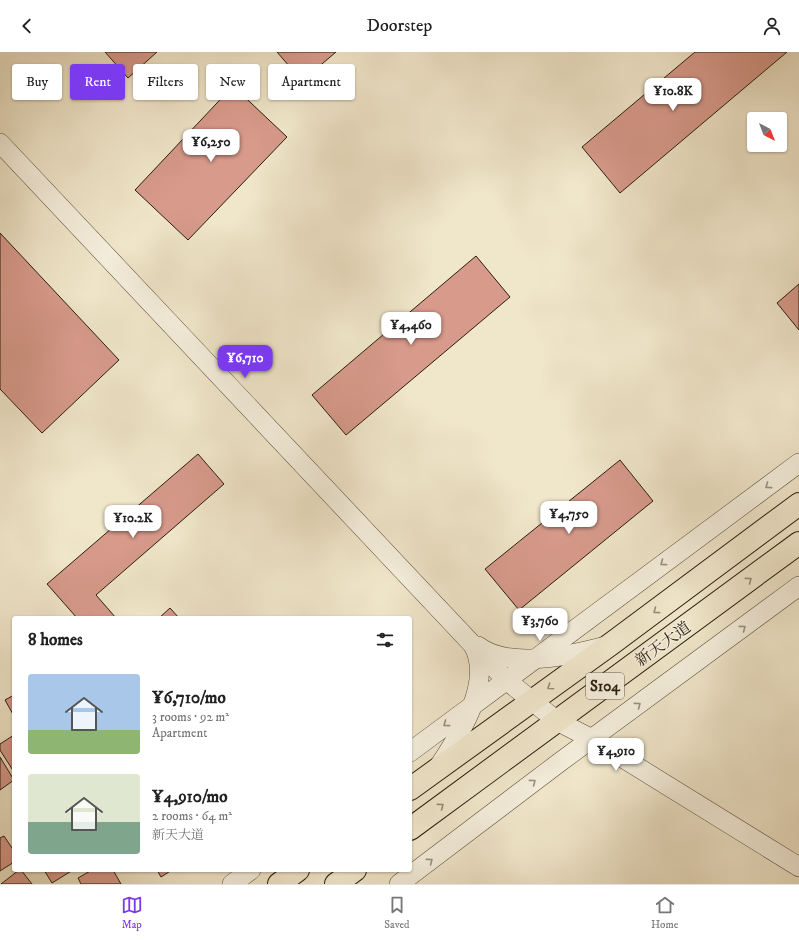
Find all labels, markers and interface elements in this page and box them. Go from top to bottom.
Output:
icon: back [16,15,38,37]
text: Doorstep [367,15,432,37]
icon: person [761,15,783,37]
chip: Buy [12,64,62,100]
chip: Rent [70,64,125,100]
chip: Filters [133,64,198,100]
chip: New [206,64,260,100]
chip: Apartment [268,64,355,100]
pin: ¥10.8K [640,78,706,112]
text: ¥10.8K [653,83,693,99]
north arrow [747,112,787,152]
map controls [747,112,787,152]
pin: ¥6,250 [178,129,244,163]
text: ¥6,250 [192,134,230,150]
pin: ¥4,460 [378,312,444,346]
text: ¥4,460 [390,317,432,333]
pin: ¥6,710 [212,345,278,379]
text: ¥6,710 [227,350,263,366]
one-way arrow [765,481,772,488]
pin: ¥4,750 [536,501,602,535]
pin: ¥10.2K [100,505,166,539]
text: ¥4,750 [549,506,589,522]
text: ¥10.2K [113,510,153,526]
one-way arrow [660,558,667,566]
one-way arrow [745,578,752,585]
one-way arrow [653,606,660,613]
pin: ¥3,760 [507,608,573,642]
text: ¥3,760 [522,613,558,629]
street label: 新天大道 [631,617,695,671]
one-way arrow [738,626,745,633]
text: 8 homes [28,629,83,651]
icon: filters [374,629,396,651]
road number: S104 [586,673,624,699]
one-way arrow [548,682,555,689]
text: ¥6,710/mo [152,687,226,709]
icon: home [60,690,108,738]
one-way arrow [634,703,641,710]
text: 3 rooms · 92 m² [152,709,229,725]
one-way arrow [444,719,451,726]
text: Apartment [152,725,207,741]
pin: ¥4,910 [583,738,649,772]
text: ¥4,910 [597,743,635,759]
one-way arrow [529,780,536,787]
text: ¥4,910/mo [152,786,228,808]
icon: home [60,790,108,838]
one-way arrow [437,803,444,810]
text: 2 rooms · 64 m² [152,808,232,824]
text: 新天大道 [152,827,204,843]
one-way arrow [425,858,432,865]
tab: Map [121,894,143,932]
tab: Saved [384,894,410,932]
tab: Home [651,894,678,932]

